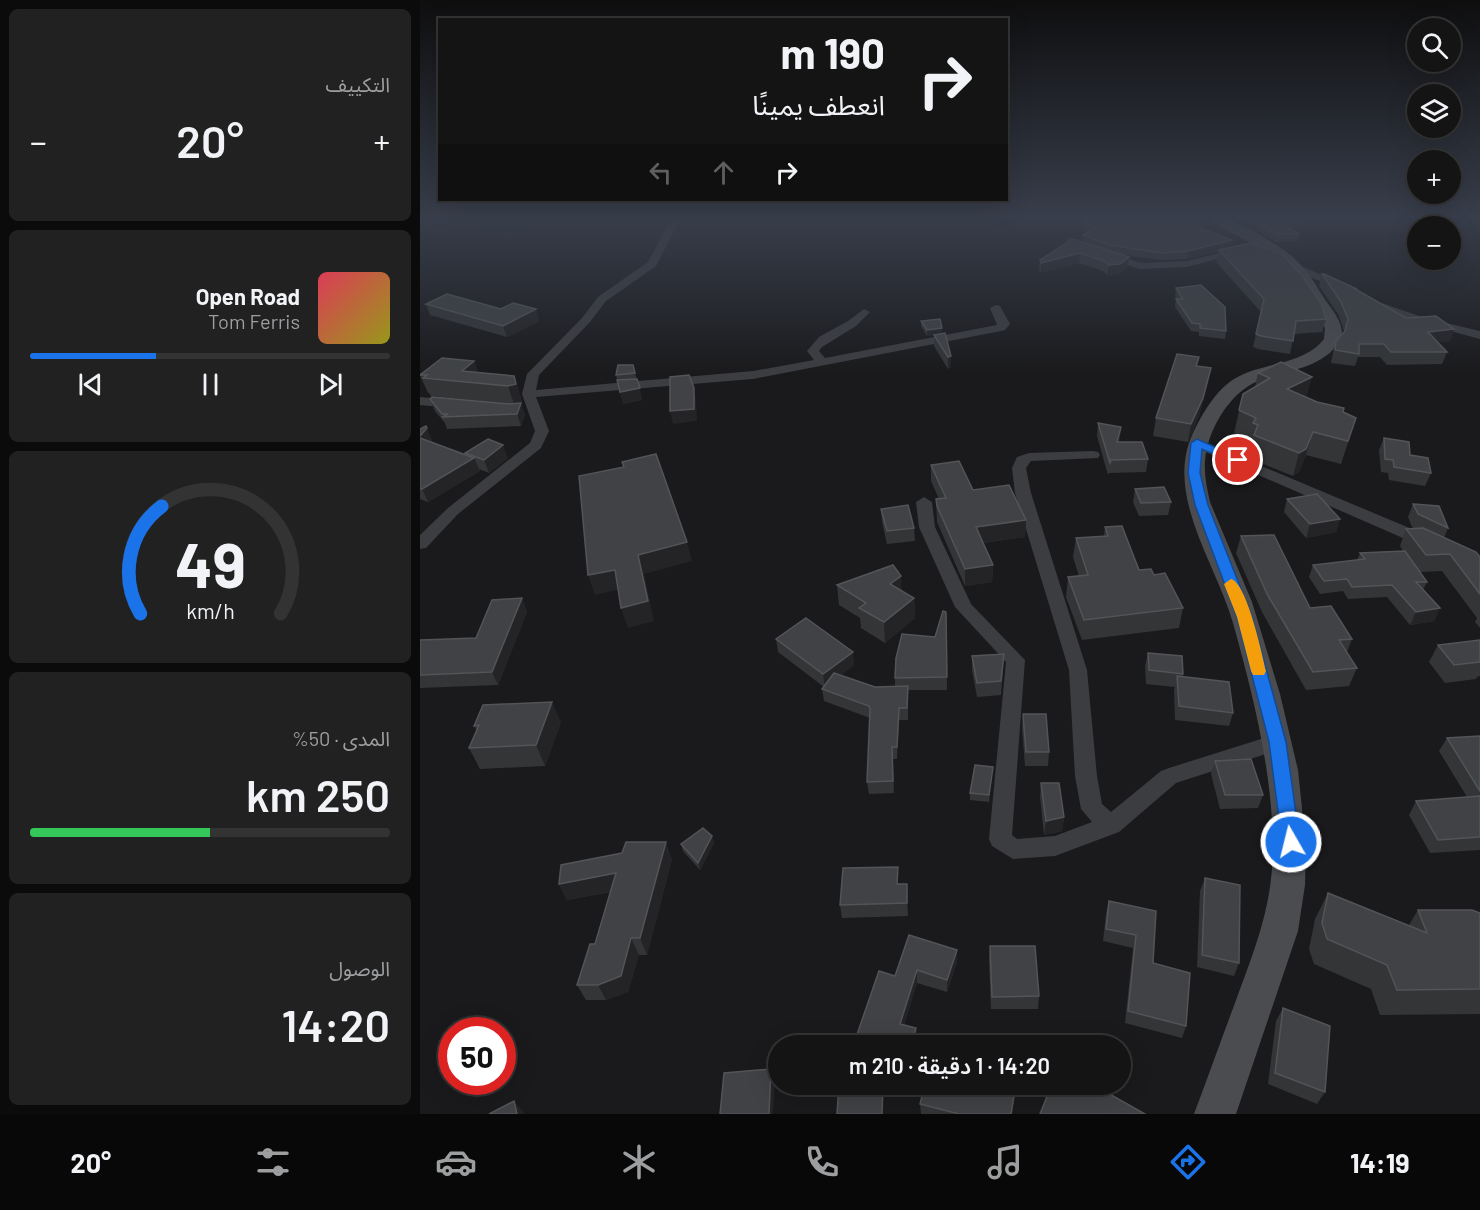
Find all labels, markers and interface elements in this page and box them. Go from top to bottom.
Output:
map controls [1407,18,1461,270]
button: search [1407,18,1461,72]
text: 190 m [780,27,885,77]
icon: right [906,42,984,120]
text: التكييف [326,72,390,96]
button: layers [1407,84,1461,138]
text: انعطف يمينًا [752,88,885,120]
text: 20° [176,113,244,167]
text: − [30,121,47,161]
text: + [374,121,390,161]
button: + [1407,150,1461,204]
icon: left [644,156,677,189]
icon: ahead [707,156,740,189]
icon: right [770,156,803,189]
button: − [1407,216,1461,270]
text: Open Road [196,283,300,309]
text: Tom Ferris [208,309,300,333]
icon: previous [74,368,107,401]
icon: pause [194,368,227,401]
icon: next [314,368,347,401]
pin [1212,434,1263,485]
icon: arrive [1221,443,1254,476]
text: 49 [175,526,245,600]
text: km/h [186,598,234,623]
text: المدى · 50% [292,726,390,750]
text: 250 km [246,767,390,821]
position arrow [1259,810,1323,874]
text: الوصول [329,956,390,980]
text: 14:20 [281,997,390,1051]
speed limit sign: 50 [438,1017,516,1095]
text: 14:20 · 1 دقيقة · 210 m [849,1052,1050,1078]
icon: filters [252,1141,294,1183]
icon: car [435,1141,477,1183]
icon: climate [618,1141,660,1183]
icon: phone [801,1141,843,1183]
icon: music [984,1141,1026,1183]
icon: directions [1167,1141,1209,1183]
text: 20° [71,1146,111,1178]
text: 14:19 [1350,1146,1410,1178]

